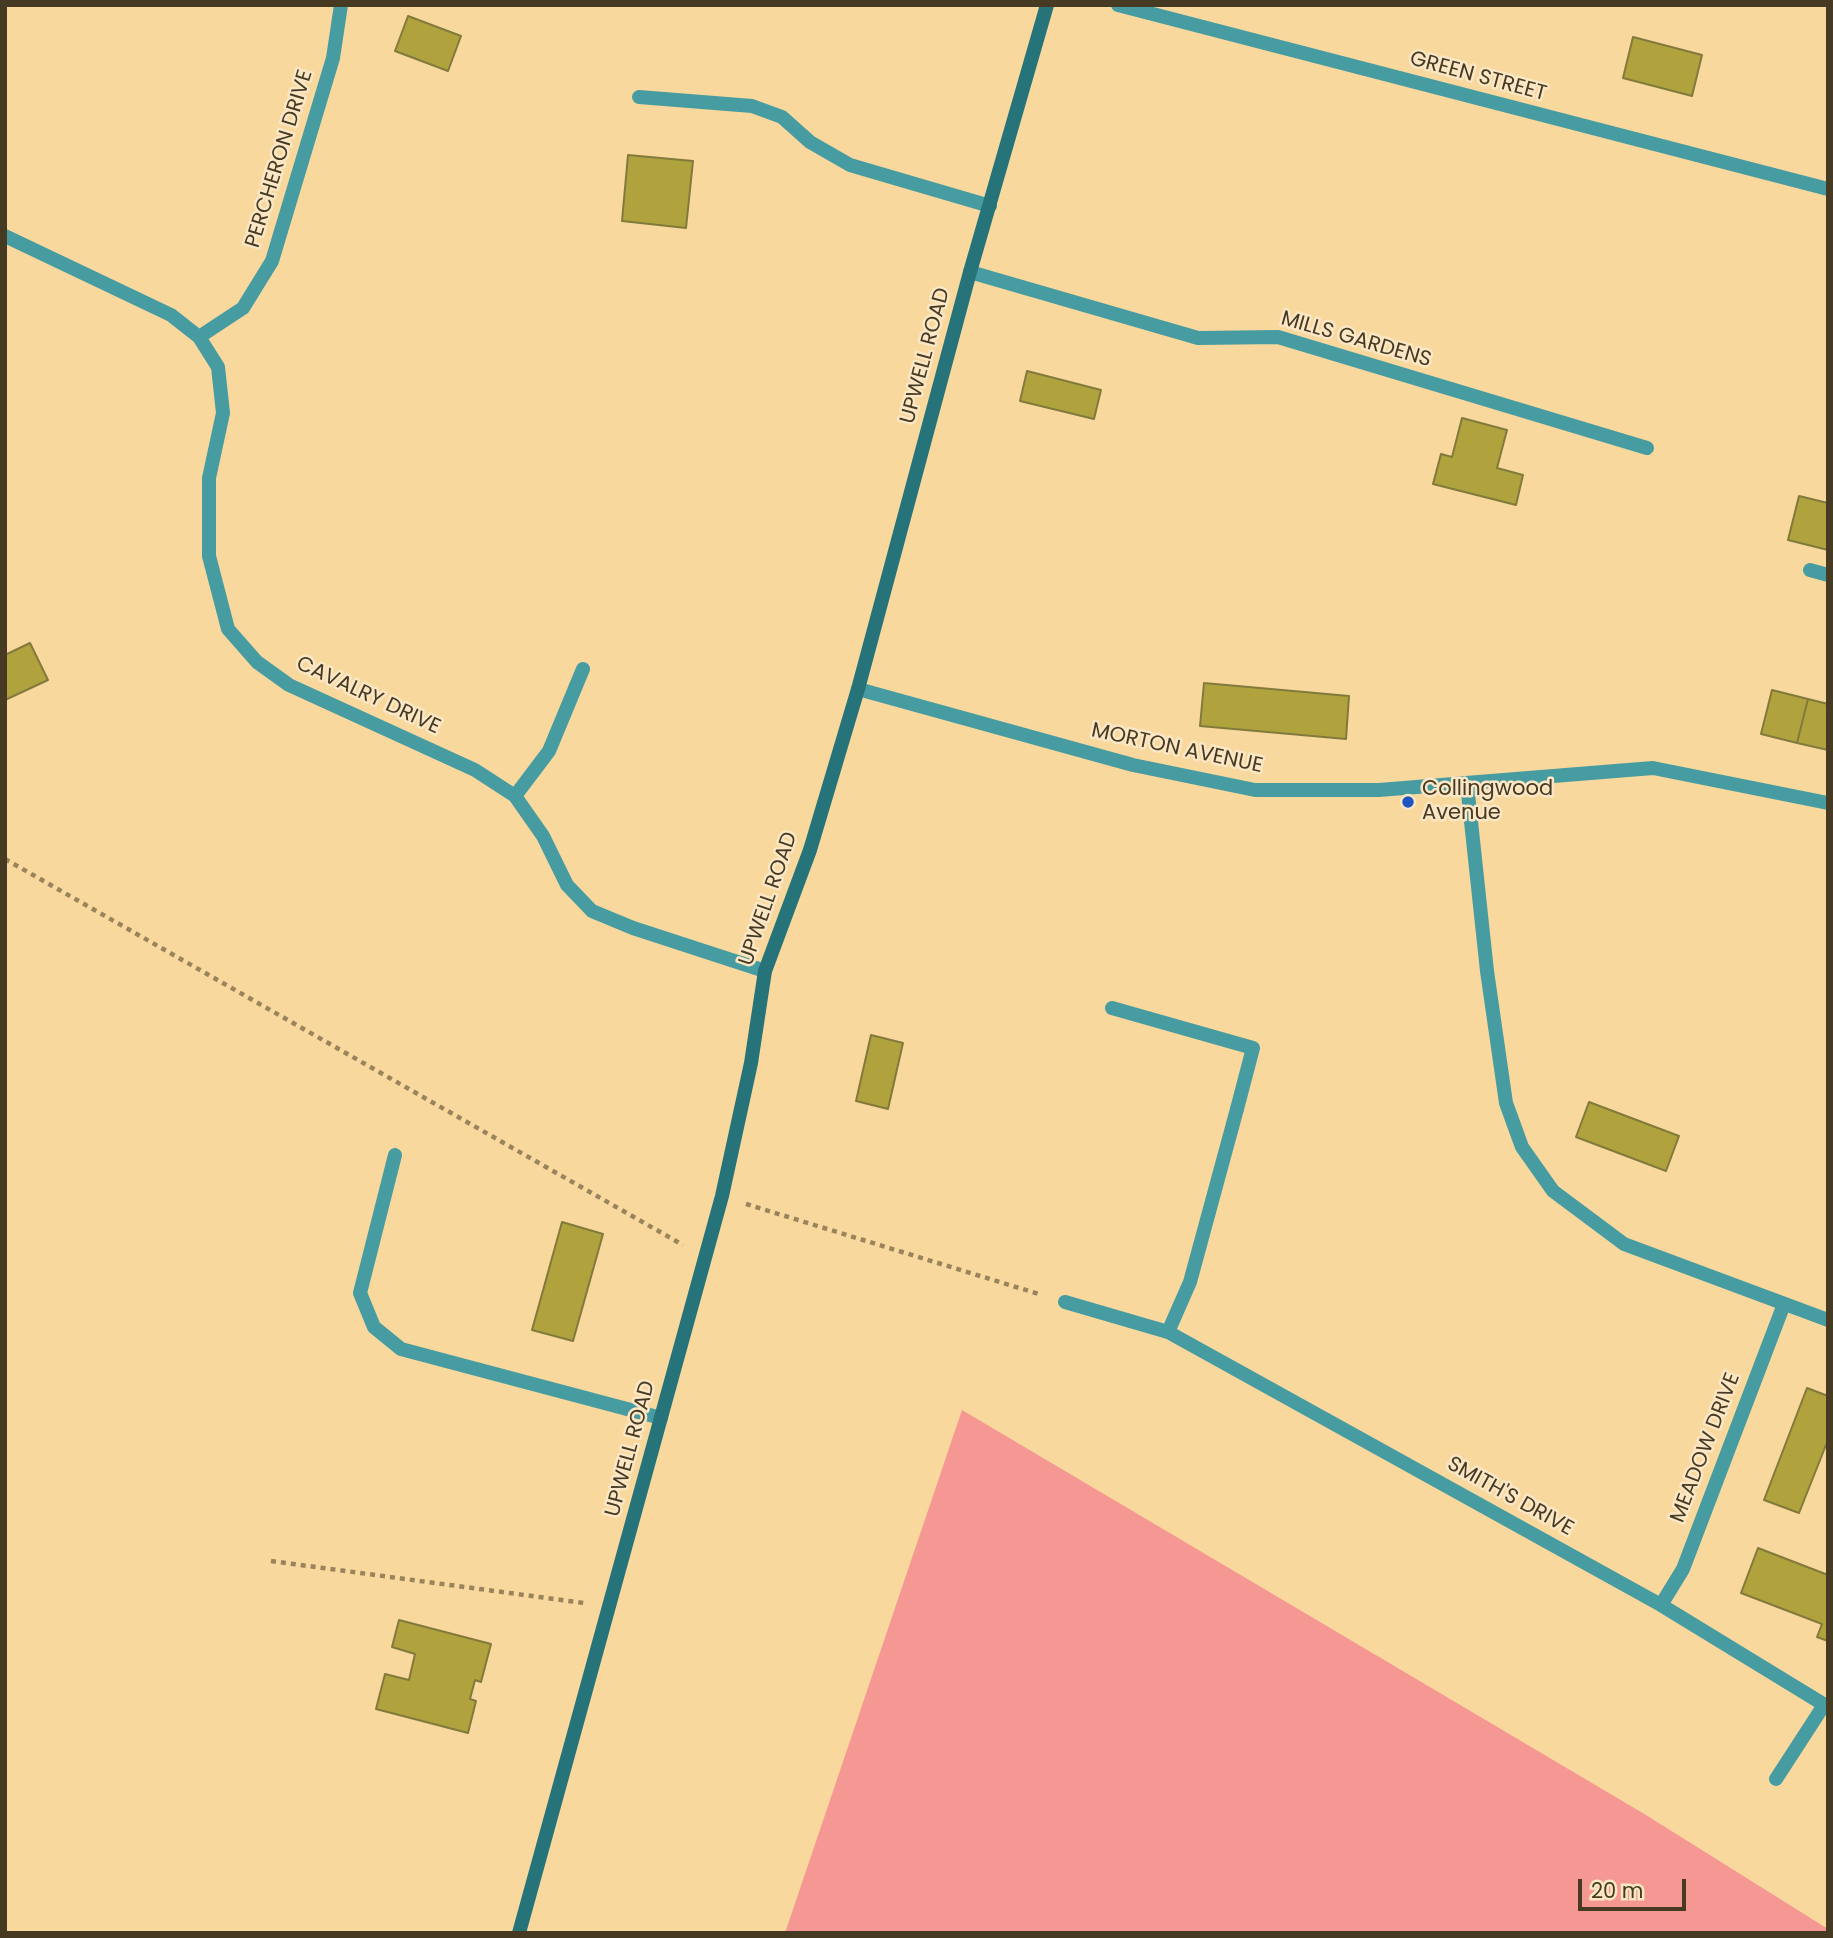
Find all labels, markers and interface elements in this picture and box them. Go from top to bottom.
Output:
street label: GREEN STREET [1407,47,1549,107]
street label: PERCHERON DRIVE [241,67,319,251]
street label: UPWELL ROAD [896,285,956,427]
street label: MILLS GARDENS [1278,306,1434,374]
street label: CAVALRY DRIVE [292,652,444,740]
street label: MORTON AVENUE [1089,719,1265,779]
place label: Collingwood Avenue [1422,777,1553,827]
marker: Collingwood Avenue [1400,794,1416,810]
street label: UPWELL ROAD [734,829,804,969]
street label: MEADOW DRIVE [1666,1370,1746,1526]
street label: UPWELL ROAD [601,1378,661,1520]
street label: SMITH'S DRIVE [1442,1452,1578,1542]
scale bar [1581,1864,1689,1908]
text: 20 m [1591,1876,1644,1905]

